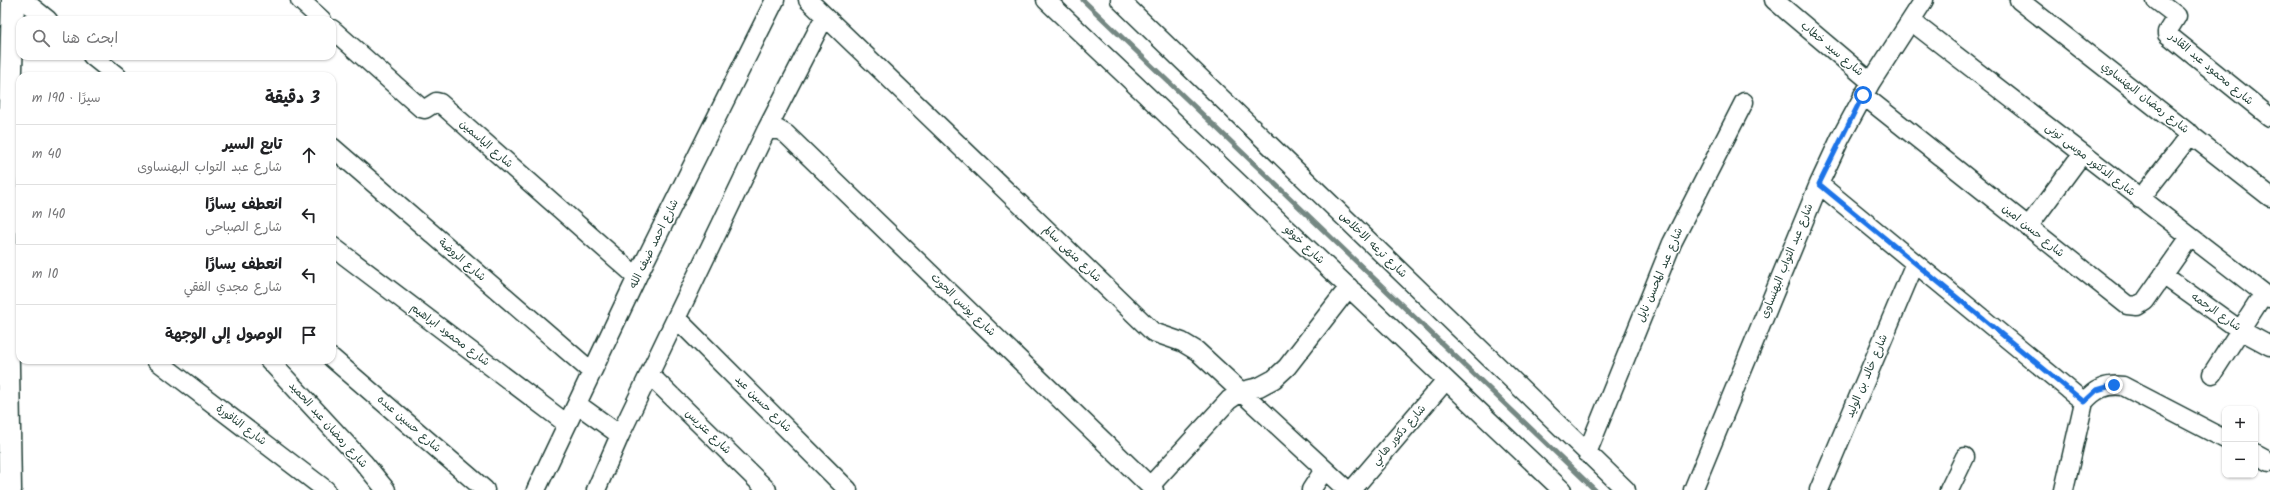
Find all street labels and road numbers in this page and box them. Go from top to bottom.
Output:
street label: شارع سيد خطاب [1796,17,1868,81]
street label: شارع محمود عبد القادر [2164,27,2257,110]
street label: شارع رمضان البهنساوي [2097,58,2193,138]
street label: شارع الياسمين [455,115,517,173]
street label: شارع الدكتور موسى تونى [2041,119,2139,201]
street label: شارع احمد ضيف الله [624,196,684,292]
street label: شارع حسن امين [1998,200,2068,262]
street label: شارع عبد التواب البهنساوى [1756,201,1818,321]
street label: شارع ترعه الاخلاص [1335,208,1411,282]
street label: شارع منهى سالم [1039,221,1105,287]
street label: شارع خوفو [1279,221,1329,269]
street label: شارع عبد المحسن نايل [1632,225,1688,325]
street label: شارع الروضة [434,234,490,286]
street label: شارع يونس الحوت [926,269,1000,341]
street label: شارع الرحمه [2187,288,2245,336]
street label: شارع محمود ابراهيم [407,299,493,371]
street label: شارع خالد بن الوليد [1841,331,1893,421]
street label: شارع حسين عيد [730,371,796,437]
street label: شارع رمضان عبد الحميد [284,378,372,472]
street label: شارع حسين عبده [373,391,445,457]
street label: شارع النافورة [212,400,270,450]
street label: شارع دكتور هاني [1367,401,1431,470]
street label: شارع عتريس [681,405,735,459]

